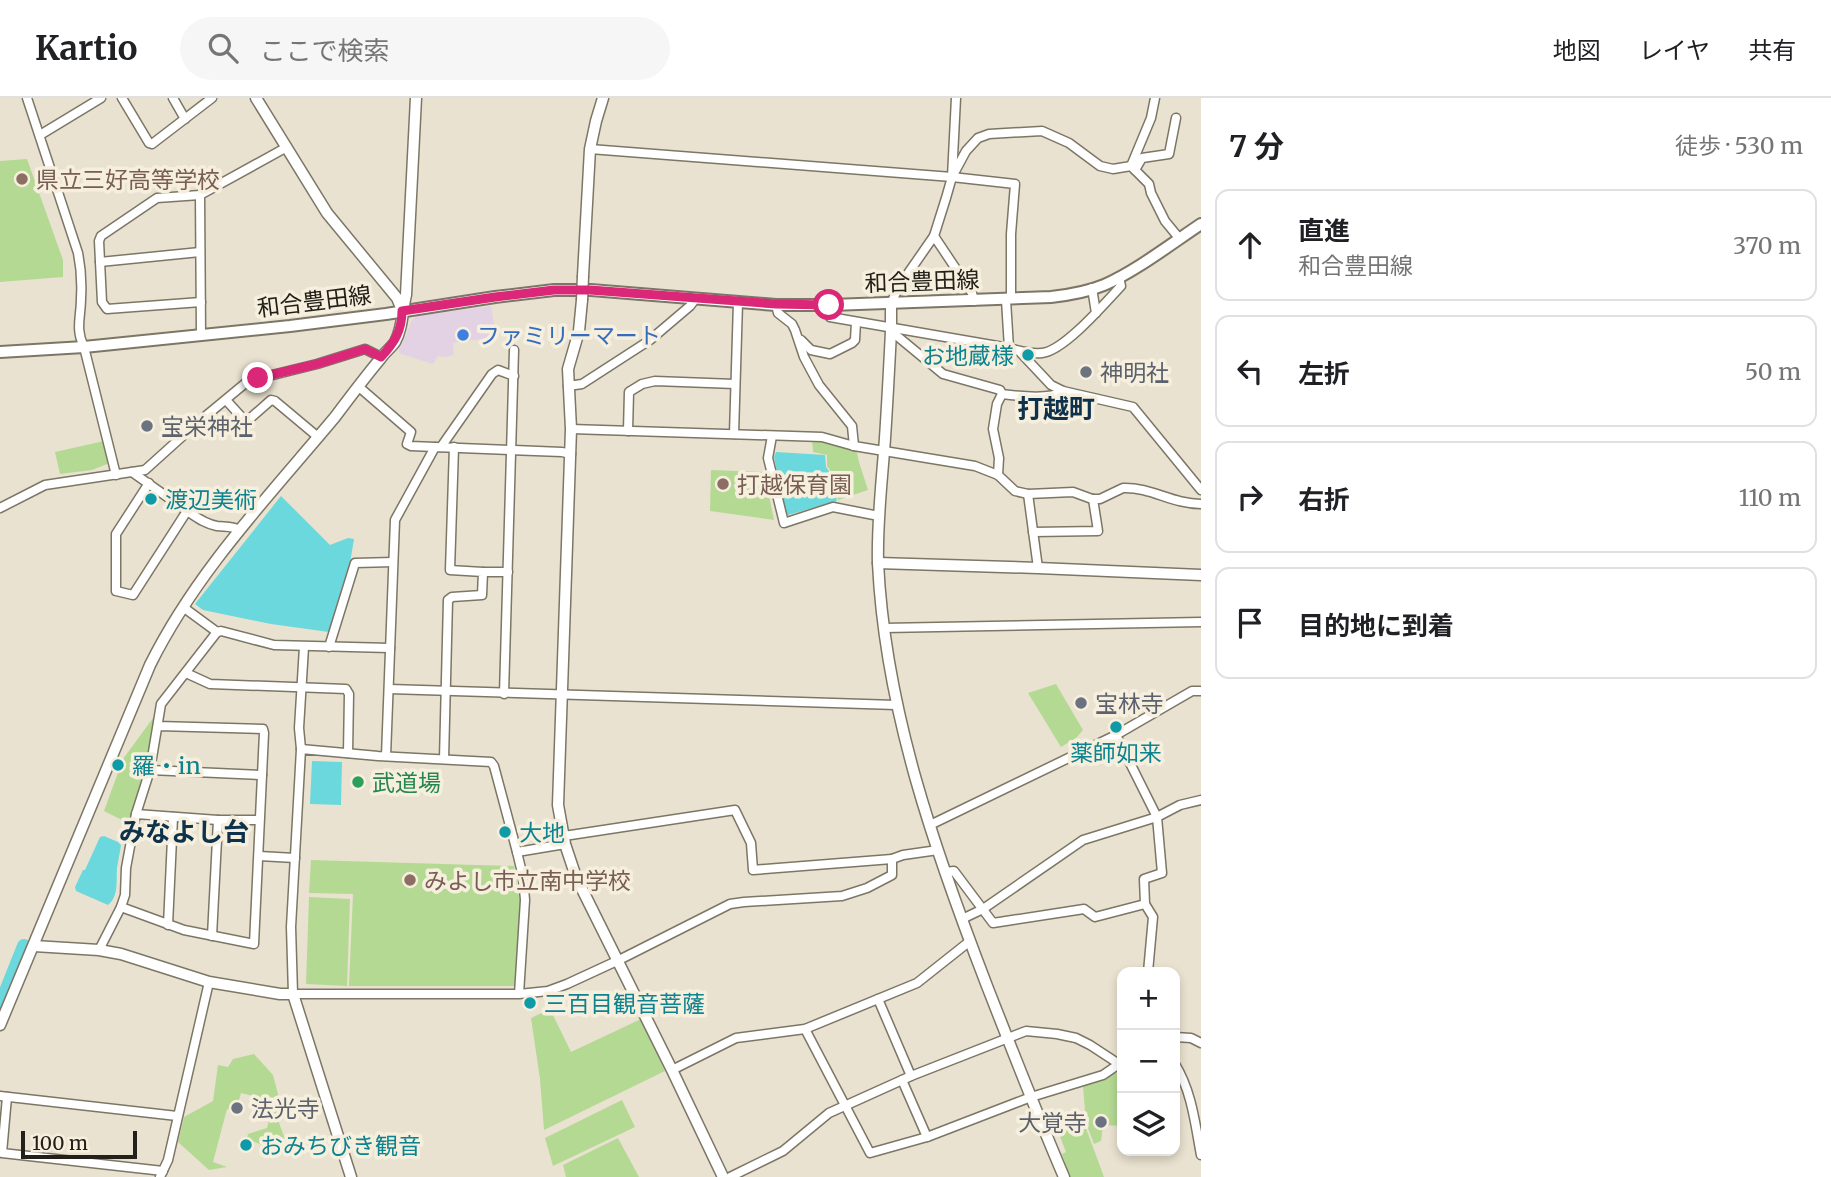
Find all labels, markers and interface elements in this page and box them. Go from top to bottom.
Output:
search box [180,17,670,80]
text: Kartio [35,28,138,69]
icon: search [204,29,242,67]
text: ここで検索 [260,34,390,67]
text: 地図 [1553,35,1601,66]
text: レイヤ [1639,35,1710,66]
text: 共有 [1748,35,1796,66]
text: 7 分 [1229,127,1284,165]
text: 徒歩 · 530 m [1675,131,1803,160]
place label: 県立三好高等学校 [36,165,220,194]
marker: 県立三好高等学校 [14,171,30,187]
text: 直進 [1298,214,1350,247]
icon: ahead [1231,226,1269,264]
text: 370 m [1733,231,1801,260]
text: 和合豊田線 [1298,251,1413,280]
street label: 和合豊田線 [864,265,980,297]
street label: 和合豊田線 [255,280,373,322]
route start [813,289,844,320]
place label: ファミリーマート [477,321,661,350]
marker: ファミリーマート [455,327,471,343]
place label: お地蔵様 [922,341,1014,370]
marker: お地蔵様 [1020,347,1036,363]
icon: left [1231,352,1269,390]
text: 左折 [1298,357,1350,390]
text: 50 m [1745,357,1801,386]
place label: 神明社 [1100,358,1169,387]
route end [242,362,273,393]
marker: 神明社 [1078,364,1094,380]
district label: 打越町 [1017,392,1095,425]
place label: 宝栄神社 [161,412,253,441]
marker: 宝栄神社 [139,418,155,434]
place label: 打越保育園 [737,470,852,499]
marker: 打越保育園 [715,476,731,492]
icon: right [1231,478,1269,516]
text: 右折 [1298,483,1350,516]
text: 110 m [1739,483,1801,512]
place label: 渡辺美術 [165,485,257,514]
marker: 渡辺美術 [143,491,159,507]
icon: arrive [1231,604,1269,642]
text: 目的地に到着 [1298,609,1454,642]
place label: 宝林寺 [1095,689,1164,718]
marker: 宝林寺 [1073,695,1089,711]
marker: 薬師如来 [1108,719,1124,735]
place label: 薬師如来 [1070,738,1162,767]
place label: 羅・in [132,751,201,780]
marker: 羅・in [110,757,126,773]
place label: 武道場 [372,768,441,797]
marker: 武道場 [350,774,366,790]
district label: みなよし台 [119,815,249,848]
place label: 大地 [519,818,565,847]
marker: 大地 [497,824,513,840]
place label: みよし市立南中学校 [424,866,631,895]
marker: みよし市立南中学校 [402,872,418,888]
map controls [1117,967,1180,1156]
button: + [1117,967,1180,1030]
place label: 三百目観音菩薩 [544,989,705,1018]
marker: 三百目観音菩薩 [522,995,538,1011]
button: − [1117,1030,1180,1093]
button: layers [1117,1093,1180,1156]
place label: 法光寺 [251,1094,320,1123]
marker: 法光寺 [229,1100,245,1116]
place label: 大覚寺 [1018,1108,1087,1137]
marker: 大覚寺 [1093,1114,1109,1130]
scale bar [21,1128,136,1160]
text: 100 m [32,1131,88,1155]
place label: おみちびき観音 [260,1131,421,1160]
marker: おみちびき観音 [238,1137,254,1153]

